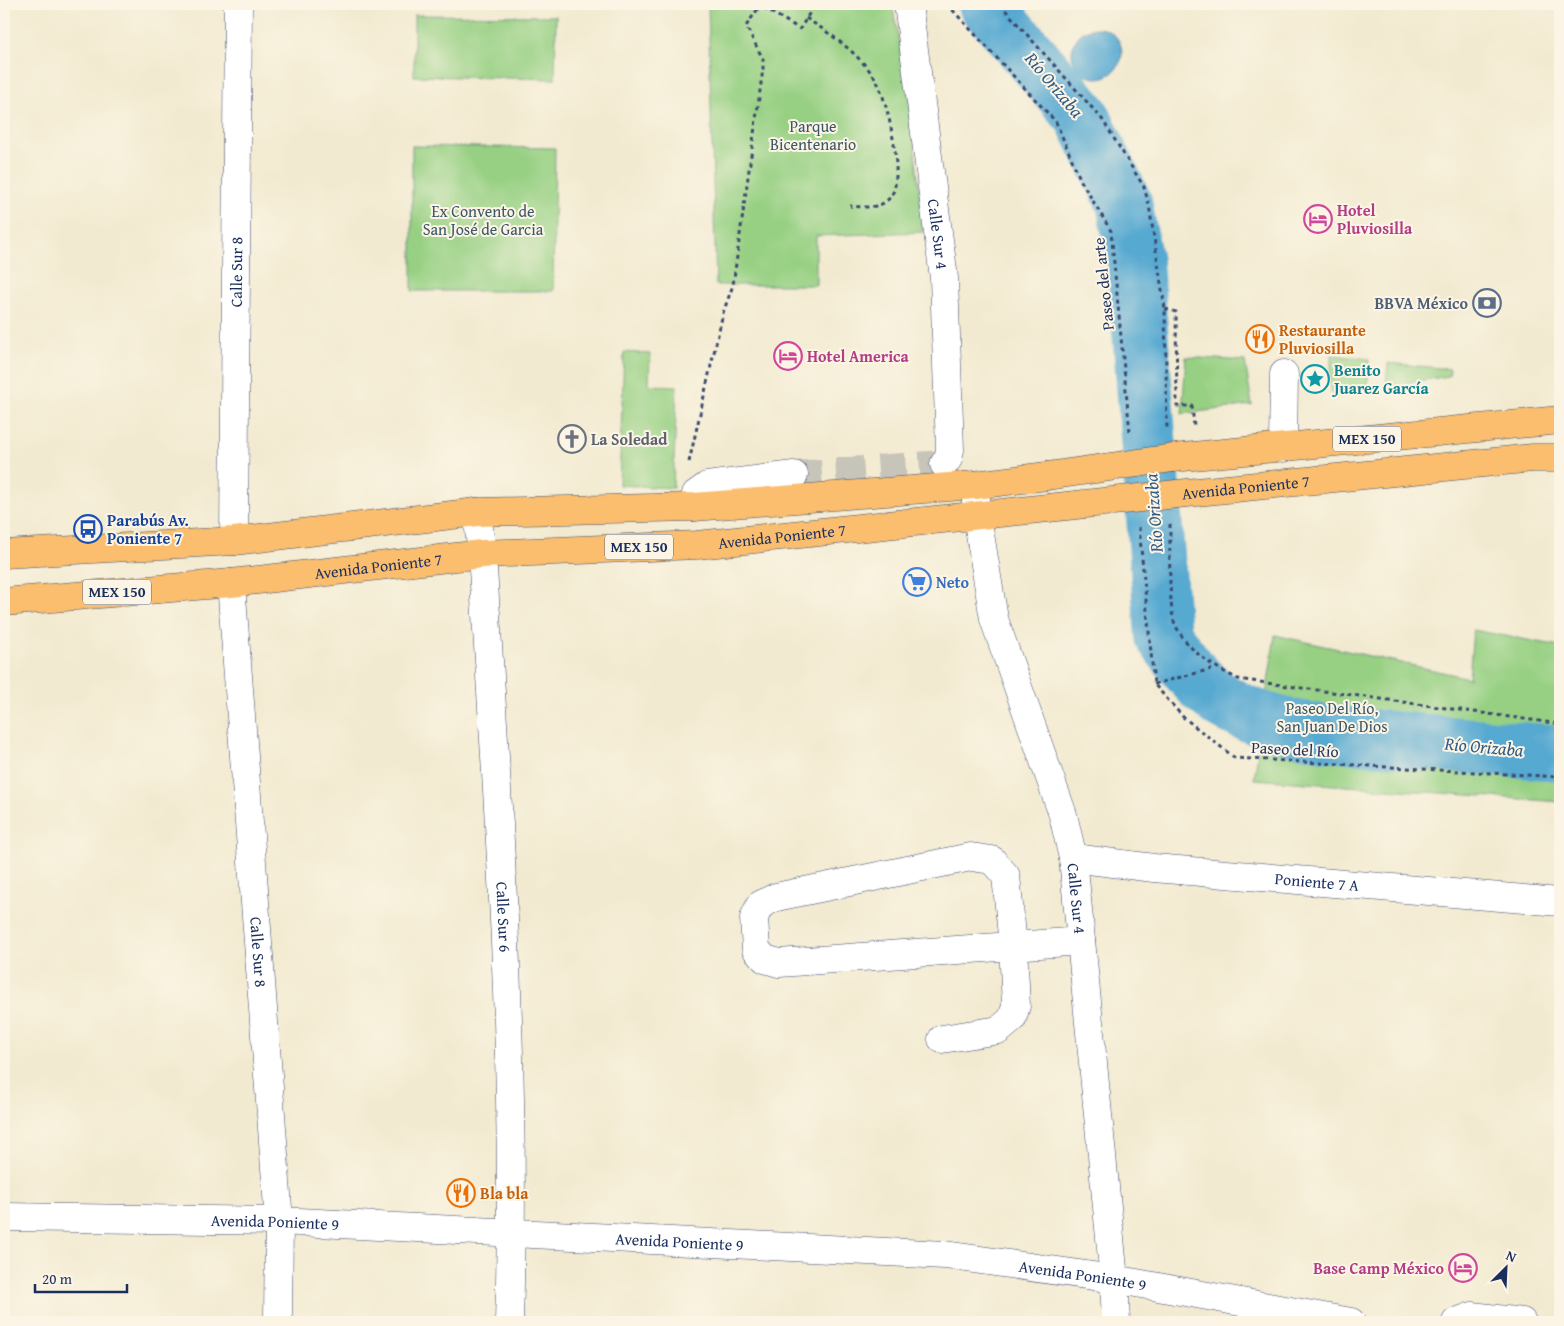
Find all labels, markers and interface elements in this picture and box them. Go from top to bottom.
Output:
water label: Río Orizaba [1018,45,1091,124]
park label: Parque Bicentenario [770,114,856,156]
street label: Calle Sur 4 [922,197,955,271]
place label: Hotel Pluviosilla [1337,198,1413,240]
park label: Ex Convento de San José de Garcia [423,199,544,241]
hotel icon: Hotel Pluviosilla [1303,204,1333,234]
street label: Calle Sur 8 [224,236,248,307]
street label: Paseo del arte [1086,236,1120,332]
bank icon: BBVA México [1472,288,1502,318]
place label: BBVA México [1374,291,1468,315]
place label: Restaurante Pluviosilla [1279,318,1366,360]
restaurant icon: Restaurante Pluviosilla [1245,324,1275,354]
hotel icon: Hotel America [773,341,803,371]
place label: Hotel America [807,344,909,368]
place label: Benito Juarez García [1331,358,1429,400]
place icon: Benito Juarez García [1300,364,1330,394]
church icon: La Soledad [557,424,587,454]
road number: MEX 150 [1333,426,1401,452]
place label: La Soledad [591,427,668,451]
street label: Avenida Poniente 7 [1181,469,1311,505]
water label: Río Orizaba [1137,472,1170,554]
place label: Parabús Av. Poniente 7 [107,508,189,550]
bus stop icon: Parabús Av. Poniente 7 [73,514,103,544]
street label: Avenida Poniente 7 [717,517,847,555]
road number: MEX 150 [605,534,673,560]
street label: Avenida Poniente 7 [313,547,444,585]
supermarket icon: Neto [902,567,932,597]
place label: Neto [936,570,970,594]
road number: MEX 150 [83,580,151,604]
park label: Paseo Del Río, San Juan De Dios [1276,696,1388,738]
water label: Río Orizaba [1443,730,1525,763]
street label: Paseo del Río [1251,735,1339,763]
street label: Calle Sur 4 [1062,862,1092,935]
street label: Poniente 7 A [1274,866,1360,897]
street label: Calle Sur 6 [490,881,517,953]
street label: Calle Sur 8 [244,916,273,988]
restaurant icon: Bla bla [446,1178,476,1208]
place label: Bla bla [480,1181,529,1205]
street label: Avenida Poniente 9 [211,1208,340,1236]
street label: Avenida Poniente 9 [615,1226,744,1257]
north arrow [1482,1244,1532,1294]
text: N [1503,1245,1520,1267]
hotel icon: Base Camp México [1448,1253,1478,1283]
street label: Avenida Poniente 9 [1018,1254,1148,1297]
place label: Base Camp México [1313,1256,1444,1280]
scale bar [35,1261,128,1293]
text: 20 m [42,1268,73,1289]

